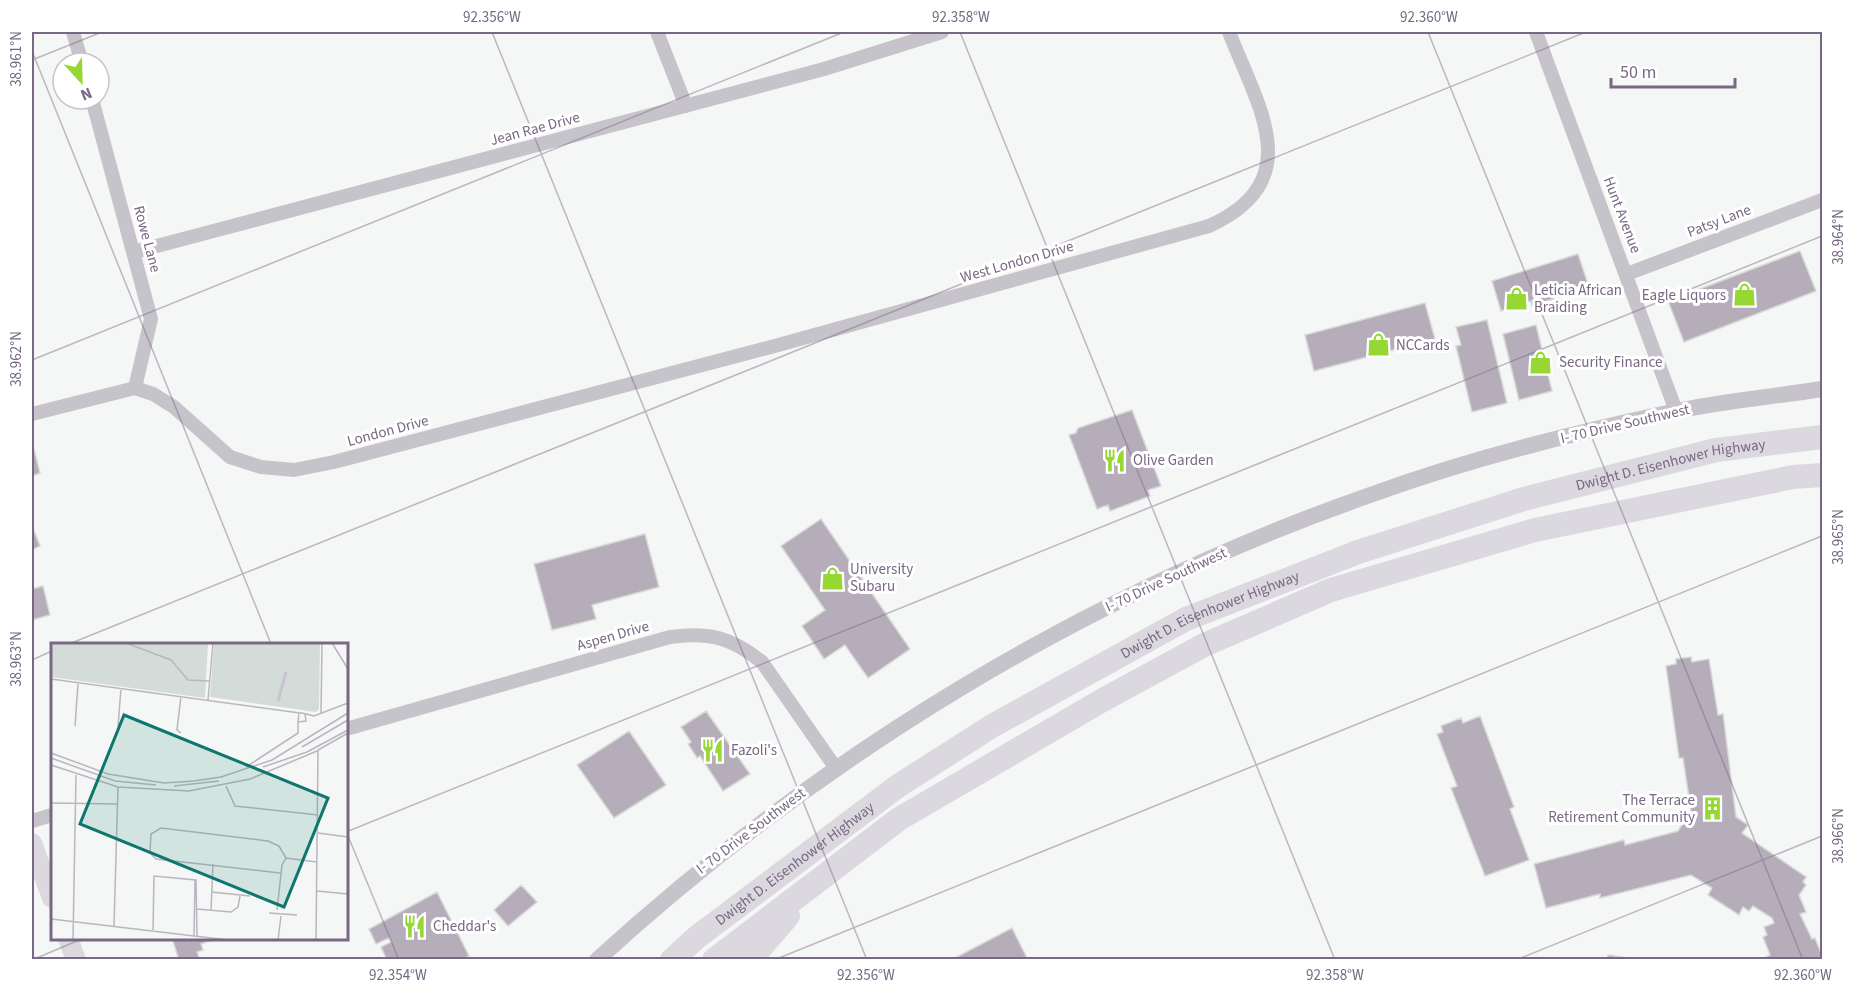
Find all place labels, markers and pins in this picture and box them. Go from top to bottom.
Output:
place label: Leticia African Braiding [1534,280,1622,318]
shop icon: Eagle Liquors [1731,282,1757,308]
place label: Eagle Liquors [1642,285,1726,306]
shop icon: Leticia African Braiding [1503,286,1529,312]
shop icon: NCCards [1365,332,1391,358]
place label: NCCards [1396,335,1450,356]
shop icon: Security Finance [1528,349,1554,375]
place label: Security Finance [1559,352,1662,373]
restaurant icon: Olive Garden [1102,447,1128,473]
place label: Olive Garden [1133,450,1214,471]
place label: University Subaru [850,559,913,597]
shop icon: University Subaru [819,565,845,591]
restaurant icon: Fazoli's [700,737,726,763]
place label: Fazoli's [731,740,777,761]
place label: The Terrace Retirement Community [1548,790,1695,828]
building icon: The Terrace Retirement Community [1700,796,1726,822]
restaurant icon: Cheddar's [402,913,428,939]
place label: Cheddar's [433,916,496,937]

